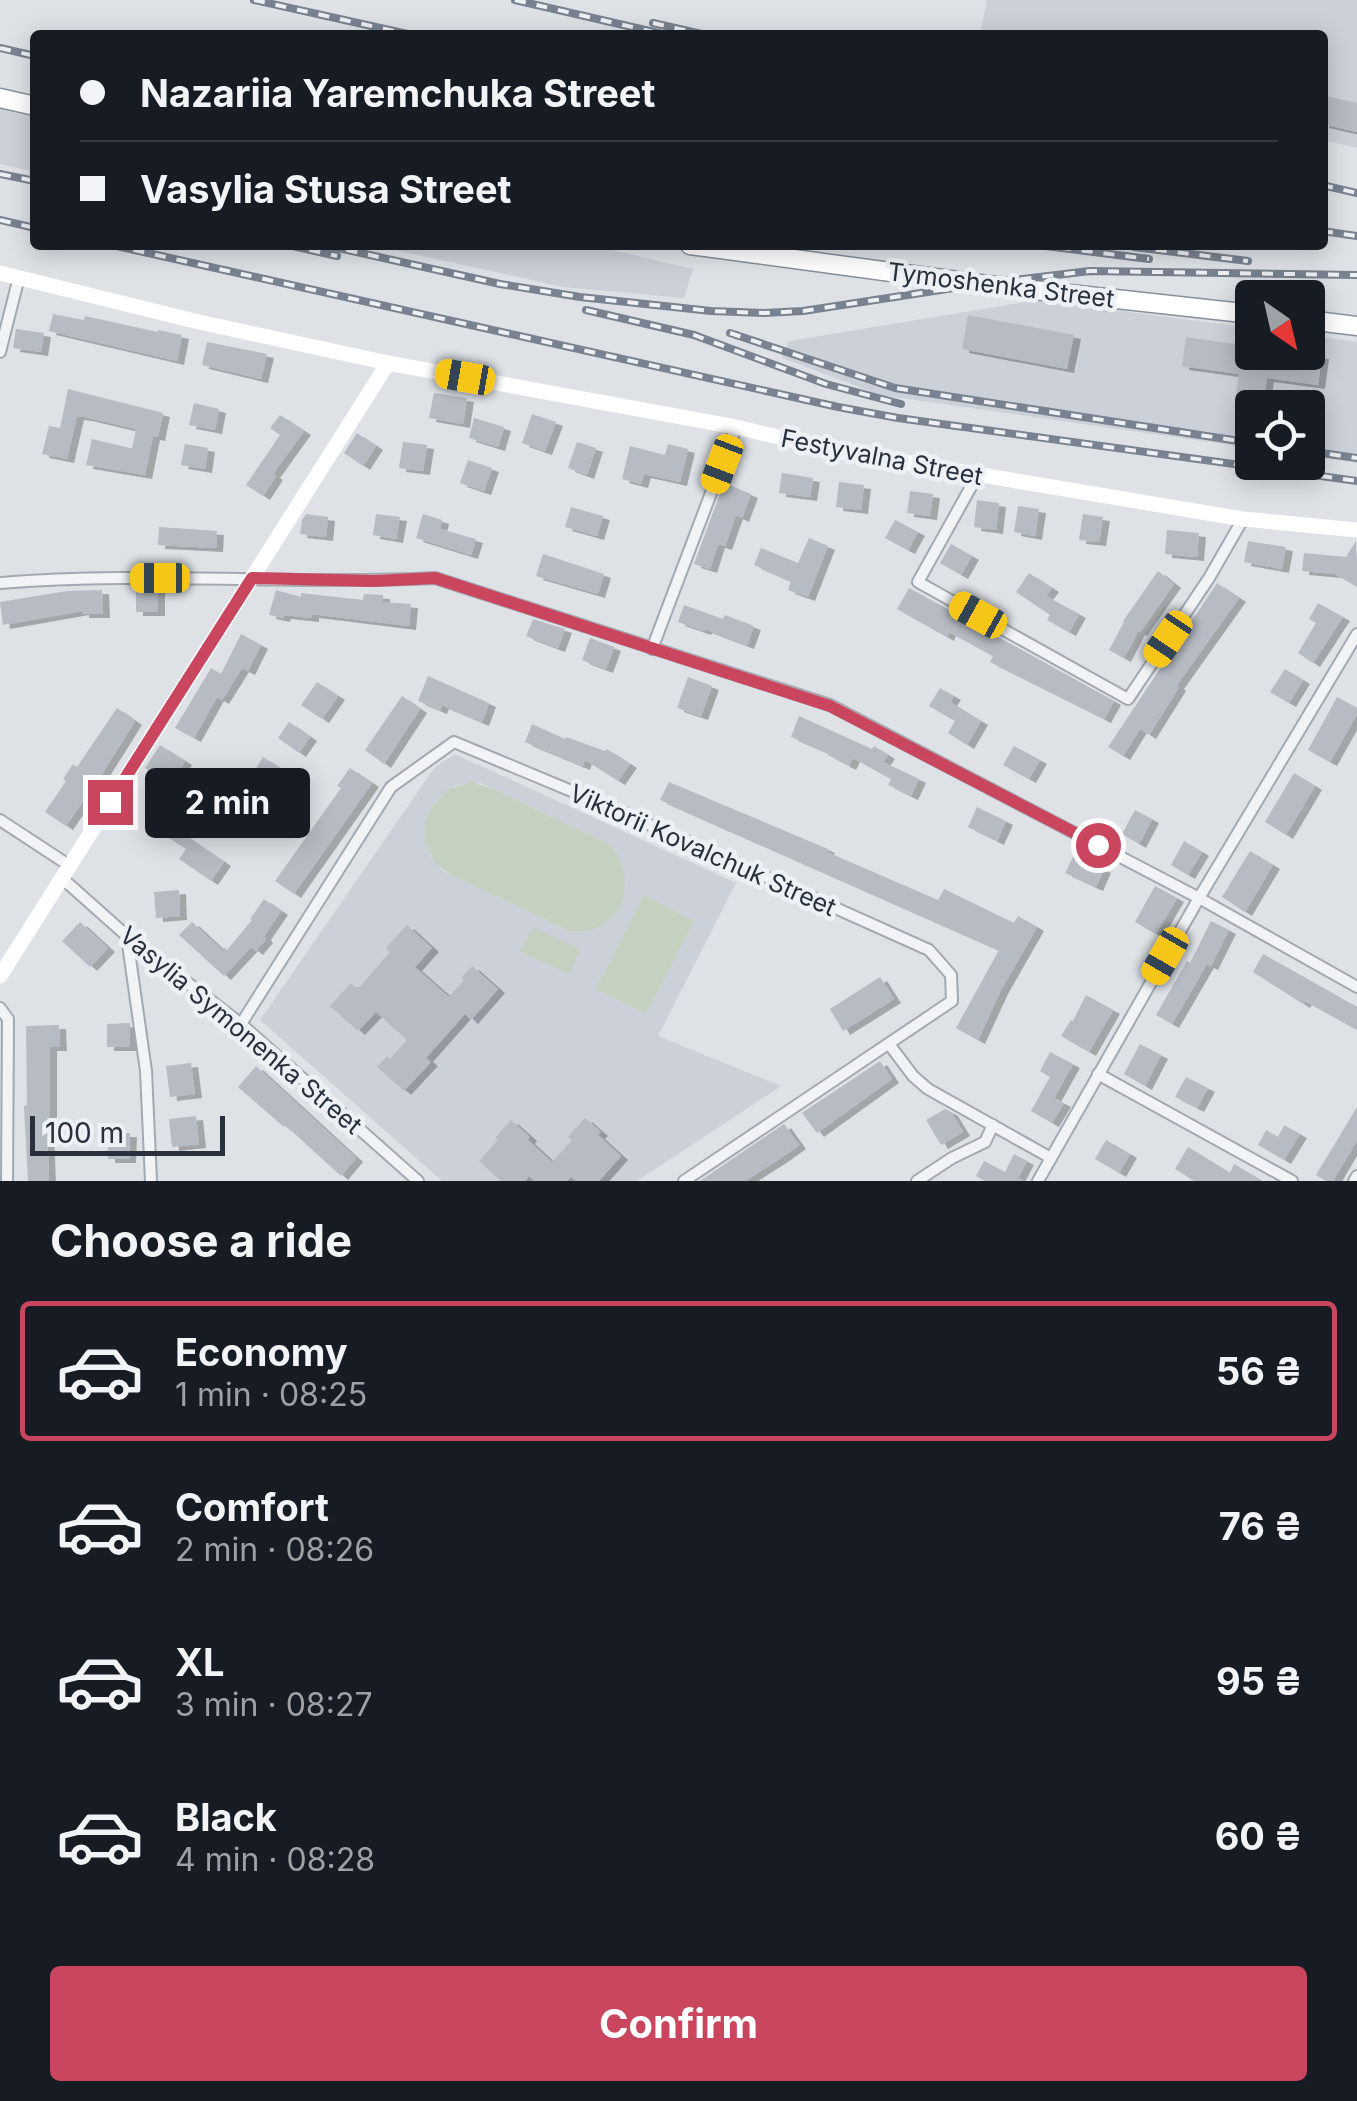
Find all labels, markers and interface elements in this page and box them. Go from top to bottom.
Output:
text: Nazariia Yaremchuka Street [140,70,655,116]
text: Vasylia Stusa Street [140,166,511,212]
street label: Tymoshenka Street [886,256,1116,314]
north arrow [1235,280,1325,370]
map controls [1235,280,1325,480]
car [433,357,497,397]
button: locate [1235,390,1325,480]
street label: Festyvalna Street [779,423,985,491]
car [697,431,747,497]
car [130,563,190,593]
car [944,587,1012,643]
car [1139,606,1197,672]
callout: 2 min [145,767,310,837]
street label: Viktorii Kovalchuk Street [565,778,841,922]
route end [88,780,133,825]
text: 2 min [185,783,270,822]
route start [1076,823,1121,868]
street label: Vasylia Symonenka Street [114,920,368,1140]
car [1137,923,1193,989]
scale bar [30,1111,225,1156]
text: 100 m [45,1116,124,1150]
text: Choose a ride [50,1213,352,1268]
icon: car [55,1326,145,1416]
text: Economy [175,1329,348,1375]
text: 56 ₴ [1216,1348,1302,1394]
text: 1 min · 08:25 [175,1375,367,1414]
icon: car [55,1481,145,1571]
text: Comfort [175,1484,329,1530]
text: 76 ₴ [1219,1503,1302,1549]
text: 2 min · 08:26 [175,1530,374,1569]
icon: car [55,1636,145,1726]
text: XL [175,1639,225,1685]
text: 95 ₴ [1216,1658,1302,1704]
text: 3 min · 08:27 [175,1685,373,1724]
icon: car [55,1791,145,1881]
text: Black [175,1794,277,1840]
text: 60 ₴ [1215,1813,1302,1859]
text: 4 min · 08:28 [175,1840,375,1879]
button: Confirm [50,1966,1307,2081]

